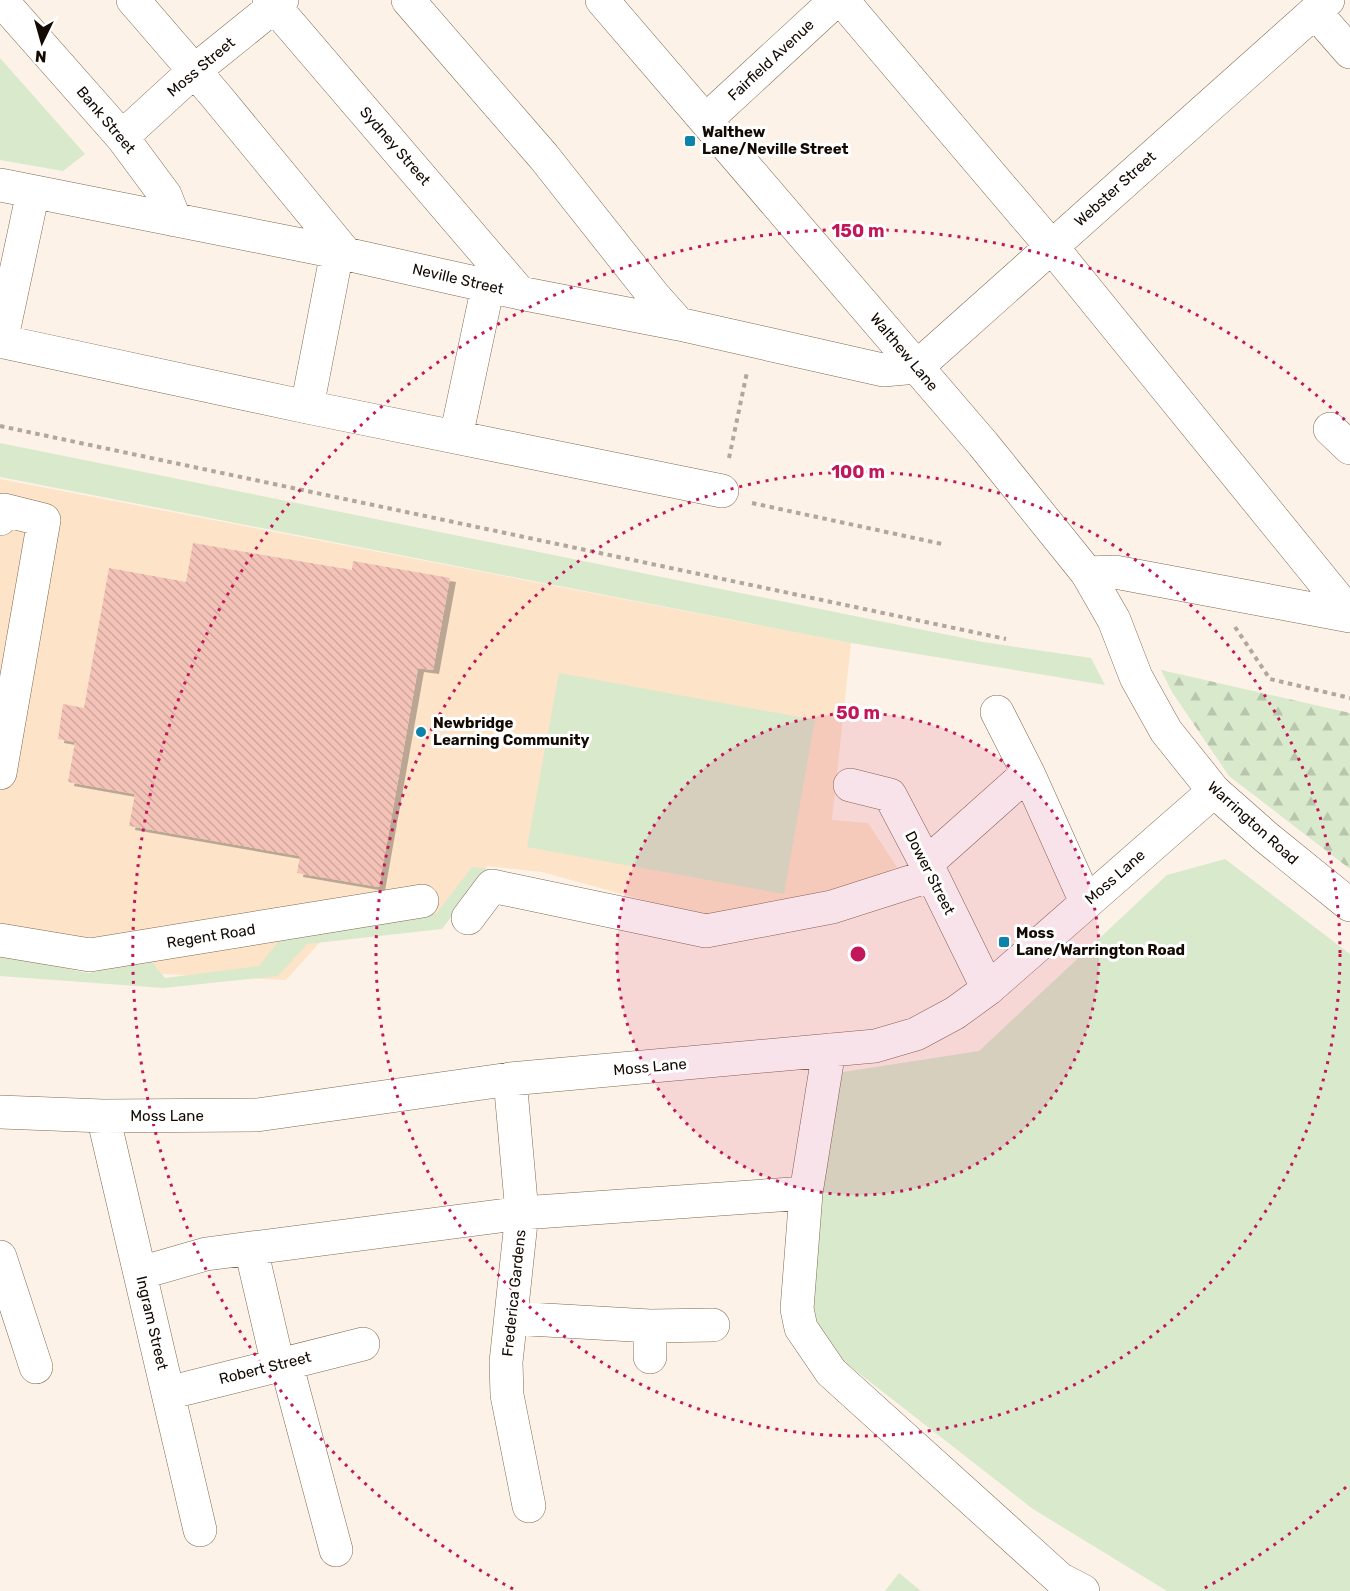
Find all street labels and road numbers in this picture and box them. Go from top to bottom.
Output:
street label: Fairfield Avenue [724,16,818,104]
street label: Moss Street [163,33,239,101]
street label: Bank Street [73,83,139,157]
street label: Sydney Street [356,103,434,189]
street label: Webster Street [1071,148,1160,230]
street label: Neville Street [411,260,506,298]
street label: Walthew Lane [866,309,942,395]
street label: Warrington Road [1204,778,1302,868]
street label: Dower Street [901,828,959,918]
street label: Moss Lane [1081,846,1149,908]
street label: Regent Road [165,920,257,952]
street label: Moss Lane [612,1055,688,1079]
street label: Moss Lane [130,1107,204,1125]
street label: Frederica Gardens [498,1228,530,1357]
street label: Ingram Street [132,1274,172,1372]
street label: Robert Street [217,1348,313,1388]

